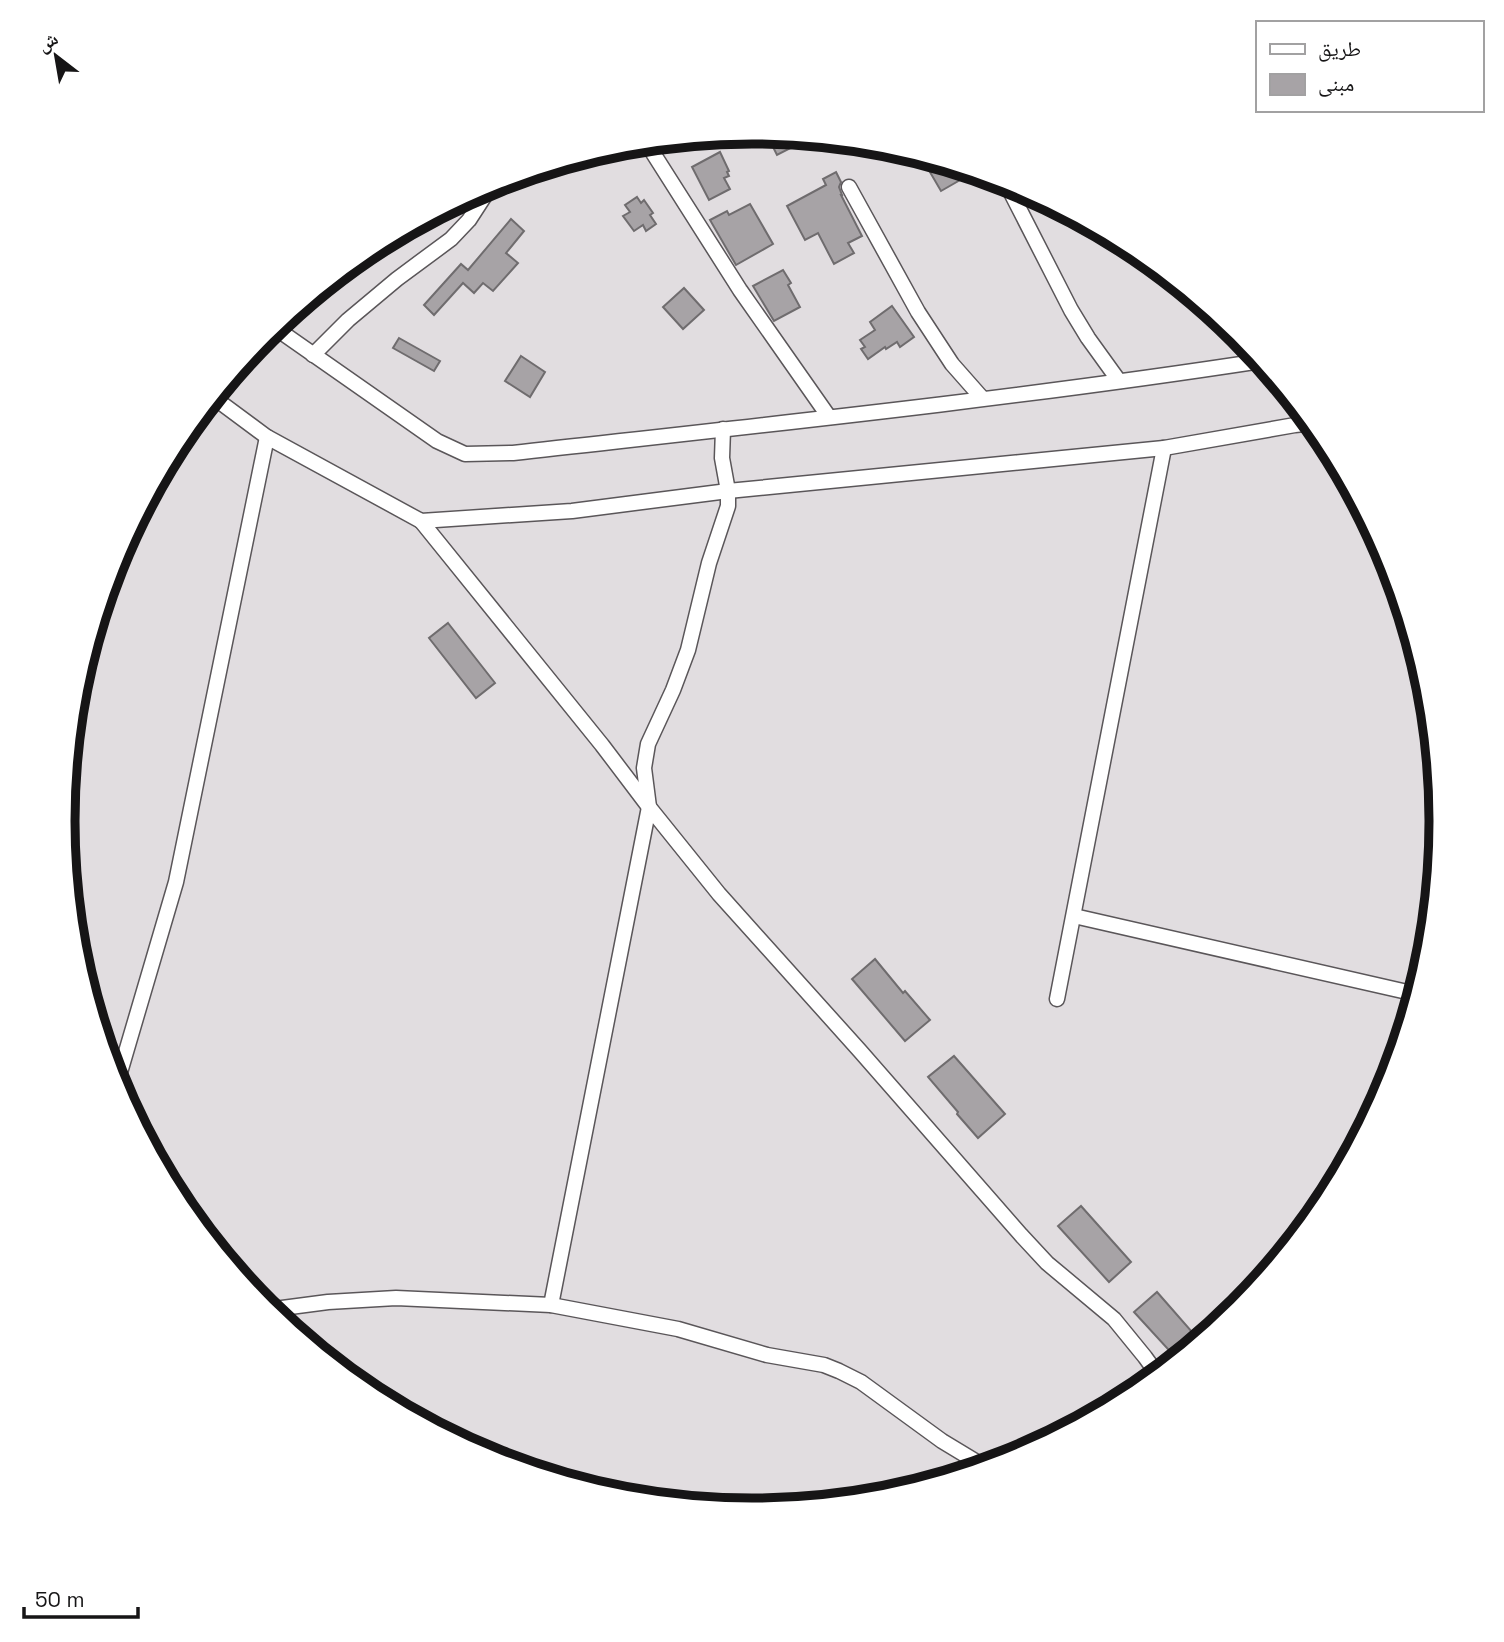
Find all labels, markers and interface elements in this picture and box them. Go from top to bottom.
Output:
north arrow [21,21,91,91]
legend [1256,21,1483,112]
text: ش [32,26,63,58]
text: طريق [1318,35,1361,62]
text: مبنى [1318,70,1354,97]
scale bar [24,1576,138,1620]
text: 50 m [35,1586,85,1613]

